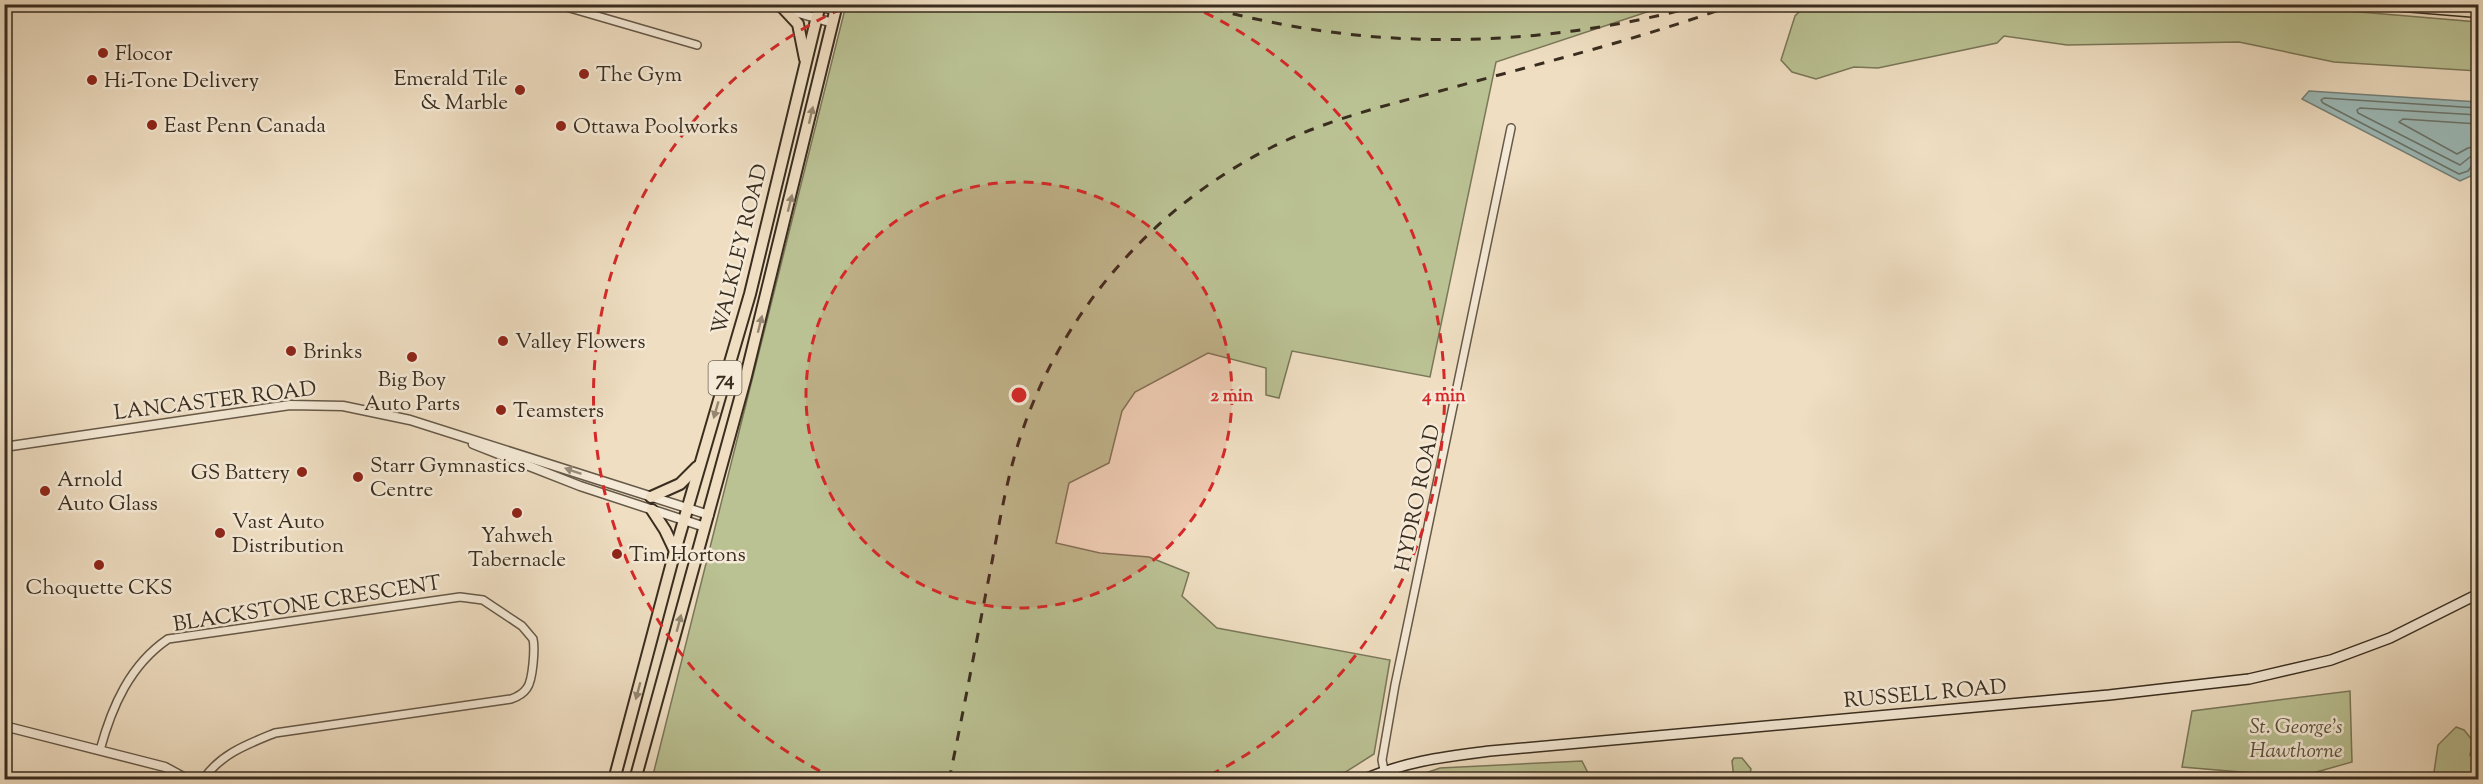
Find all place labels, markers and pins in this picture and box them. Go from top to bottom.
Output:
place label: Flocor [115,40,173,70]
marker: Flocor [96,46,110,60]
place label: The Gym [596,61,682,91]
place label: Emerald Tile & Marble [394,65,508,119]
place label: Hi-Tone Delivery [104,67,260,97]
marker: The Gym [577,67,591,81]
marker: Hi-Tone Delivery [85,73,99,87]
marker: Emerald Tile & Marble [513,83,527,97]
place label: East Penn Canada [164,112,326,142]
place label: Ottawa Poolworks [573,113,738,143]
marker: East Penn Canada [145,118,159,132]
marker: Ottawa Poolworks [554,119,568,133]
place label: Valley Flowers [515,328,645,358]
marker: Valley Flowers [496,334,510,348]
place label: Brinks [303,338,362,368]
marker: Brinks [284,344,298,358]
marker: Big Boy Auto Parts [405,350,419,364]
place label: Big Boy Auto Parts [364,366,460,420]
centre of rings [1009,385,1029,405]
place label: Teamsters [513,397,604,427]
marker: Teamsters [494,403,508,417]
place label: Starr Gymnastics Centre [370,452,525,506]
place label: GS Battery [191,459,291,489]
marker: GS Battery [295,465,309,479]
place label: Arnold Auto Glass [57,466,158,520]
marker: Starr Gymnastics Centre [351,470,365,484]
marker: Arnold Auto Glass [38,484,52,498]
marker: Yahweh Tabernacle [510,506,524,520]
place label: Vast Auto Distribution [232,508,344,562]
place label: Yahweh Tabernacle [468,522,566,576]
marker: Vast Auto Distribution [213,526,227,540]
place label: Tim Hortons [629,541,746,571]
marker: Tim Hortons [610,547,624,561]
marker: Choquette CKS [92,558,106,572]
place label: Choquette CKS [26,574,172,604]

